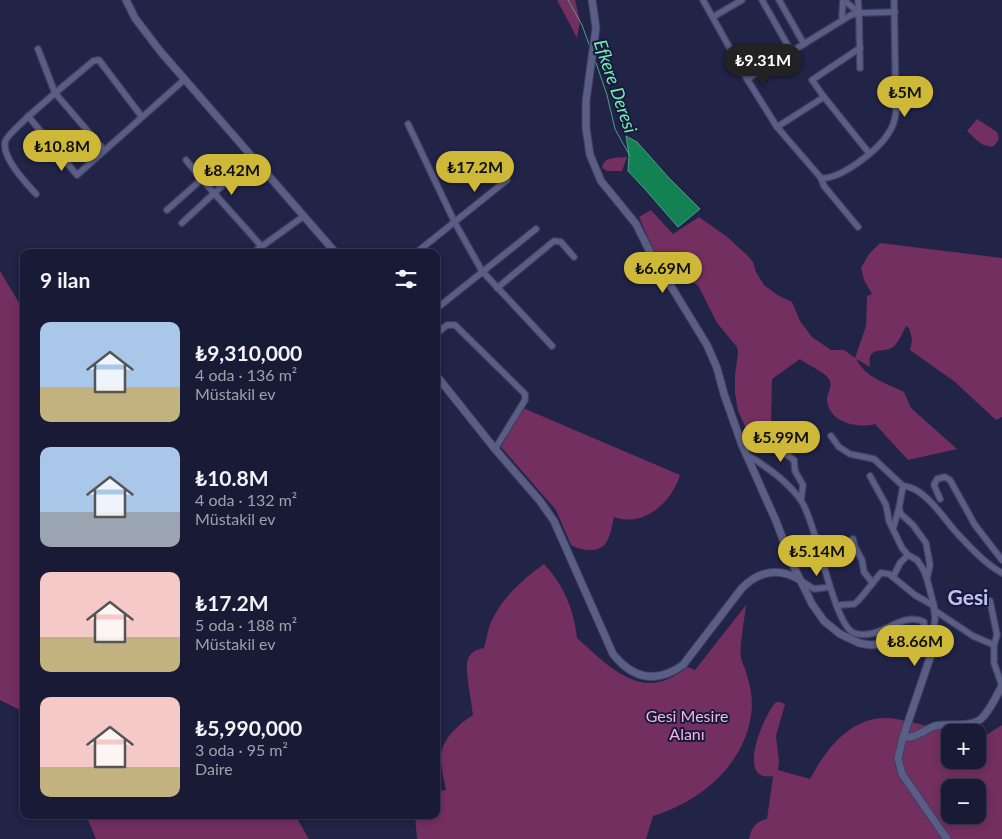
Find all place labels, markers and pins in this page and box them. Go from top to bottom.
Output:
pin: ₺9.31M [722,44,804,86]
pin: ₺5M [881,76,929,118]
pin: ₺10.8M [21,130,103,172]
pin: ₺17.2M [434,150,516,193]
pin: ₺8.42M [191,154,273,196]
pin: ₺6.69M [622,252,704,294]
pin: ₺5.99M [740,420,822,463]
pin: ₺5.14M [776,534,858,577]
pin: ₺8.66M [874,624,956,667]

